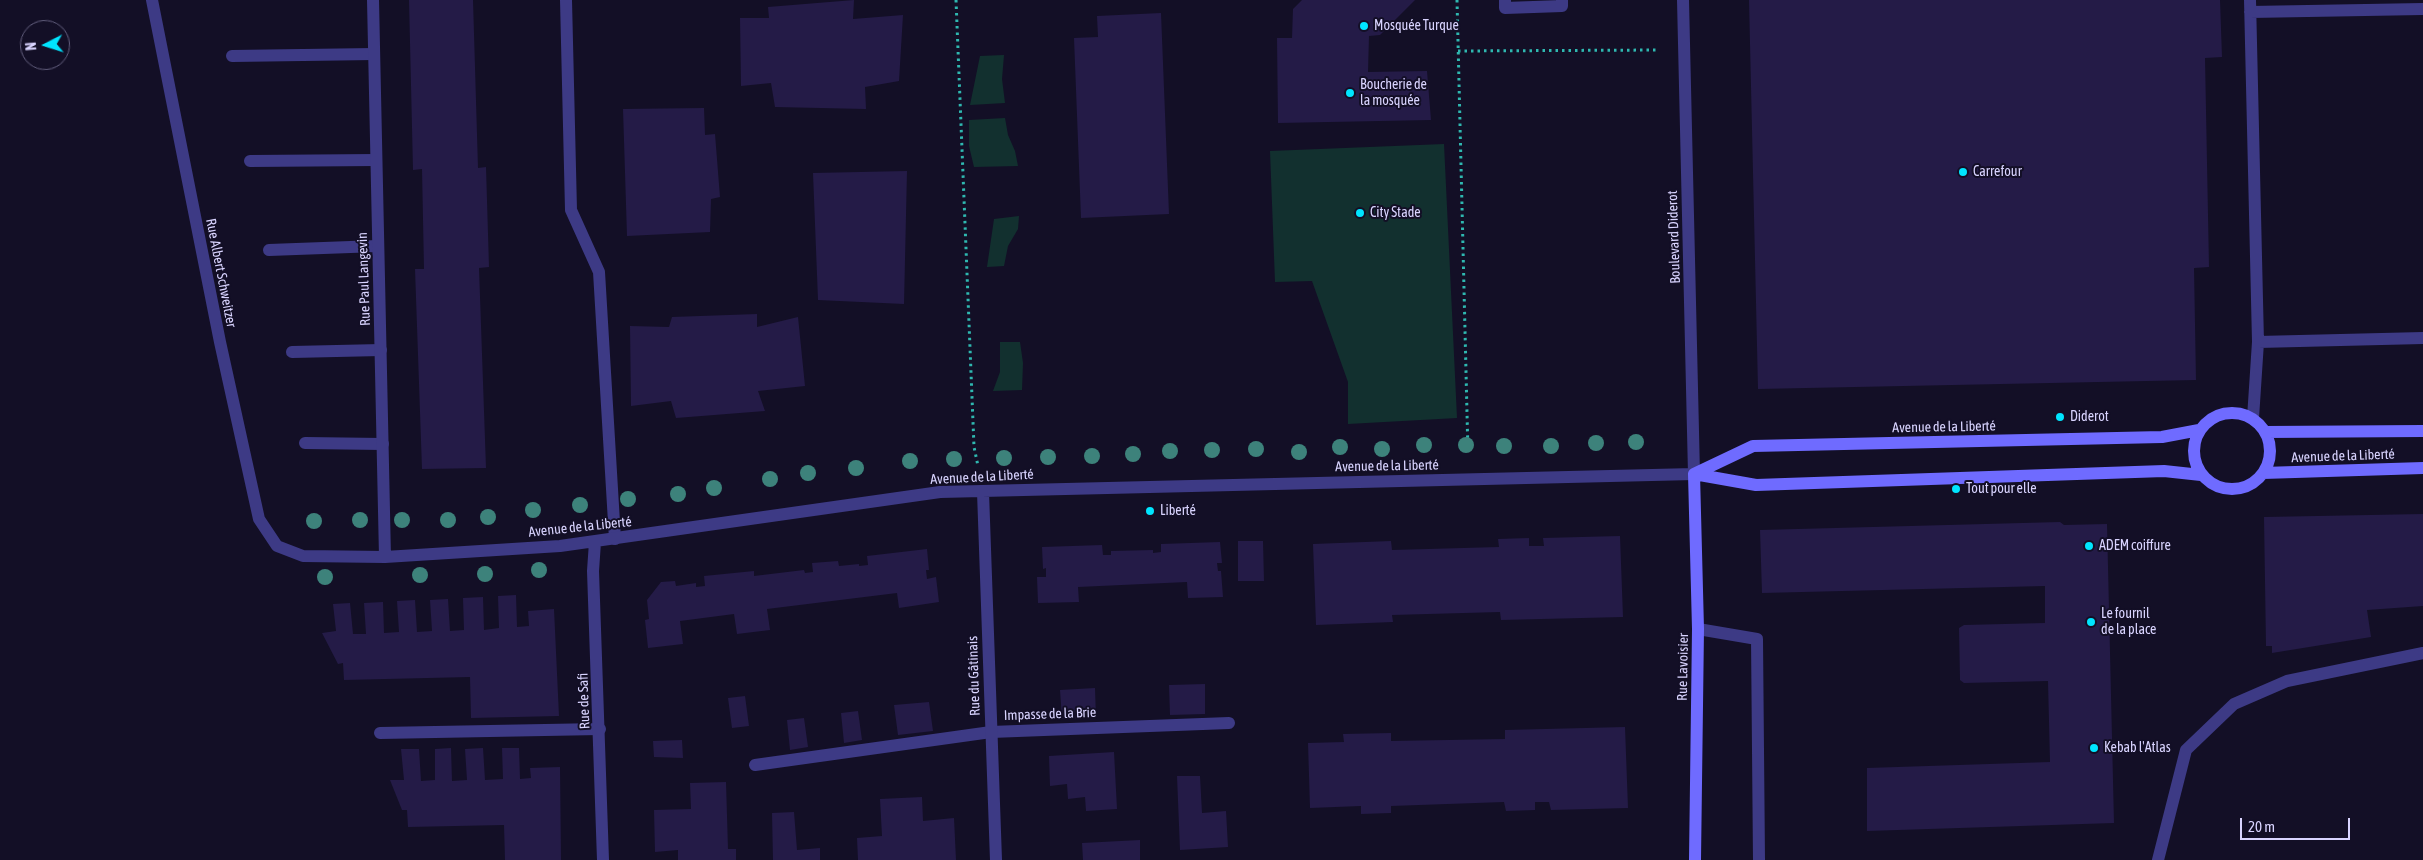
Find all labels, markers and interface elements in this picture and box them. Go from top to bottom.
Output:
place label: Mosquée Turque [1374,18,1459,34]
north arrow [20,20,70,70]
marker: Mosquée Turque [1358,20,1370,32]
text: N [23,41,39,51]
place label: Boucherie de la mosquée [1360,77,1427,110]
marker: Boucherie de la mosquée [1344,87,1356,99]
place label: Carrefour [1973,164,2022,180]
marker: Carrefour [1957,166,1969,178]
street label: Boulevard Diderot [1664,190,1684,284]
place label: City Stade [1370,205,1421,221]
marker: City Stade [1354,207,1366,219]
street label: Rue Albert Schweitzer [202,217,240,329]
street label: Rue Paul Langevin [354,232,374,326]
place label: Diderot [2070,409,2109,425]
marker: Diderot [2054,411,2066,423]
street label: Avenue de la Liberté [1892,418,1996,436]
street label: Avenue de la Liberté [2291,446,2395,466]
street label: Avenue de la Liberté [1335,457,1439,475]
street label: Avenue de la Liberté [930,466,1034,488]
place label: Tout pour elle [1966,481,2037,497]
marker: Tout pour elle [1950,483,1962,495]
place label: Liberté [1160,503,1196,519]
marker: Liberté [1144,505,1156,517]
street label: Avenue de la Liberté [528,513,632,541]
place label: ADEM coiffure [2099,538,2171,554]
marker: ADEM coiffure [2083,540,2095,552]
place label: Le fournil de la place [2101,606,2156,638]
marker: Le fournil de la place [2085,616,2097,628]
street label: Rue Lavoisier [1674,633,1692,701]
street label: Rue du Gâtinais [964,636,984,716]
street label: Rue de Safi [575,673,593,729]
street label: Impasse de la Brie [1004,704,1096,724]
place label: Kebab l'Atlas [2104,740,2171,756]
marker: Kebab l'Atlas [2088,742,2100,754]
scale bar [2243,808,2353,840]
text: 20 m [2248,818,2275,835]

